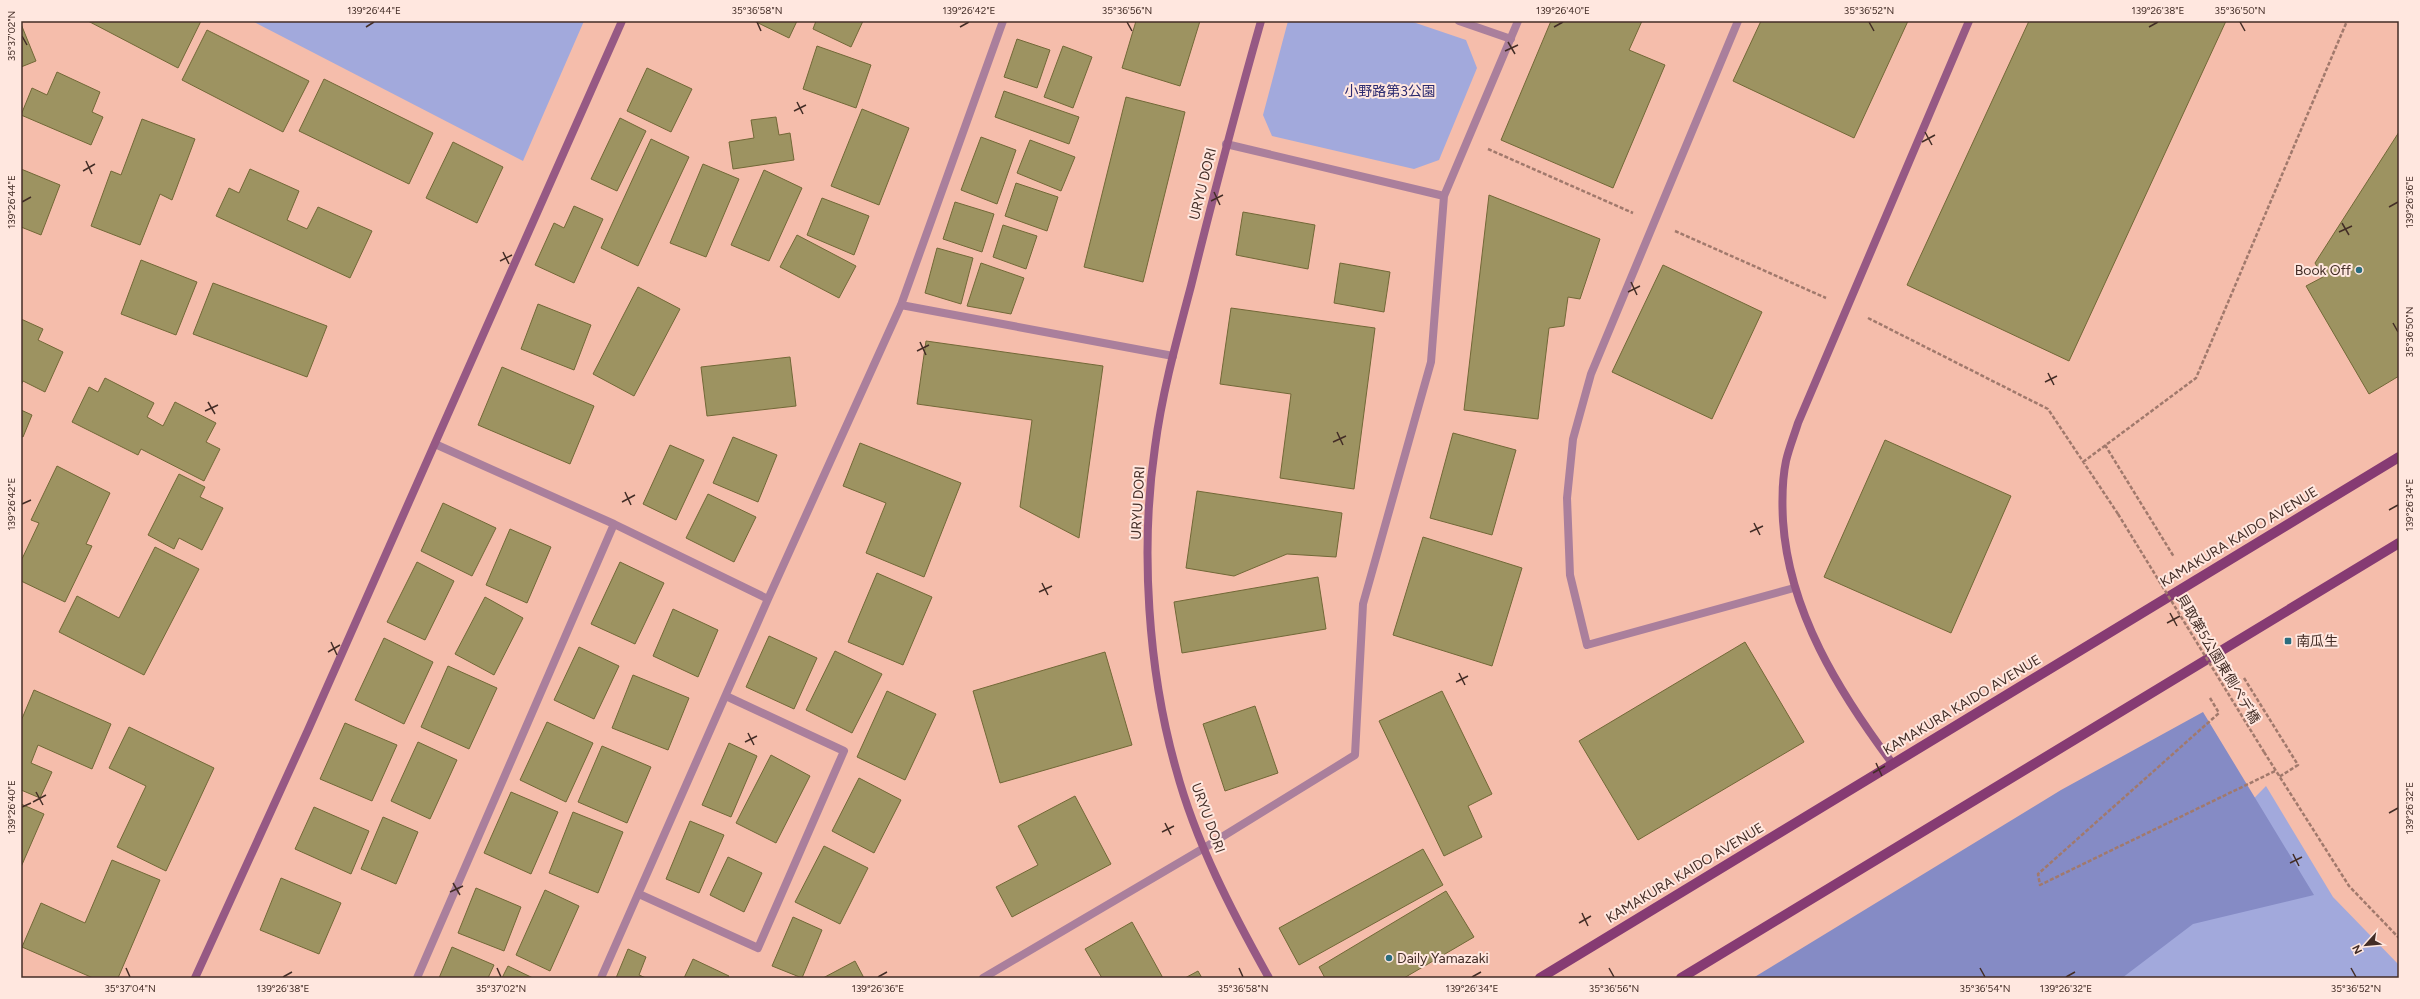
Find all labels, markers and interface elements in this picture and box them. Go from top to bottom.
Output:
text: 139°26'44"E [347,4,401,17]
text: 35°36'58"N [732,4,782,17]
text: 139°26'42"E [942,4,996,17]
text: 35°36'56"N [1102,4,1152,17]
text: 139°26'40"E [1536,4,1590,17]
text: 35°36'52"N [1844,4,1894,17]
text: 139°26'38"E [2132,4,2185,17]
text: 35°36'50"N [2214,4,2266,17]
text: 35°37'02"N [5,11,18,61]
park label: 小野路第3公園 [1344,83,1436,100]
street label: URYU DORI [1186,146,1220,222]
text: 139°26'44"E [5,175,18,229]
text: 139°26'36"E [2403,176,2416,228]
place label: Book Off [2295,262,2352,279]
marker: Book Off [2354,265,2364,275]
text: 35°36'50"N [2403,306,2416,358]
street label: URYU DORI [1128,466,1148,540]
text: 139°26'42"E [5,477,18,531]
text: 139°26'34"E [2403,478,2416,531]
street label: KAMAKURA KAIDO AVENUE [2157,483,2321,591]
street label: 貝取第5公園東側ペデ橋 [2173,591,2263,727]
place label: 南瓜生 [2296,633,2338,650]
marker: 南瓜生 [2283,636,2293,646]
street label: KAMAKURA KAIDO AVENUE [1880,651,2044,759]
text: 139°26'40"E [5,780,18,834]
street label: URYU DORI [1187,781,1229,855]
text: 139°26'32"E [2403,782,2416,834]
street label: KAMAKURA KAIDO AVENUE [1603,819,1767,927]
north arrow [2346,925,2386,965]
text: N [2350,943,2365,956]
place label: Daily Yamazaki [1397,950,1489,967]
marker: Daily Yamazaki [1384,953,1394,963]
text: 35°37'04"N [104,982,156,995]
text: 139°26'38"E [257,982,310,995]
text: 35°37'02"N [476,982,526,995]
text: 139°26'36"E [852,982,904,995]
text: 35°36'58"N [1218,982,1268,995]
text: 139°26'34"E [1446,982,1499,995]
text: 35°36'56"N [1589,982,1639,995]
text: 35°36'54"N [1960,982,2010,995]
text: 139°26'32"E [2040,982,2092,995]
text: 35°36'52"N [2331,982,2381,995]

